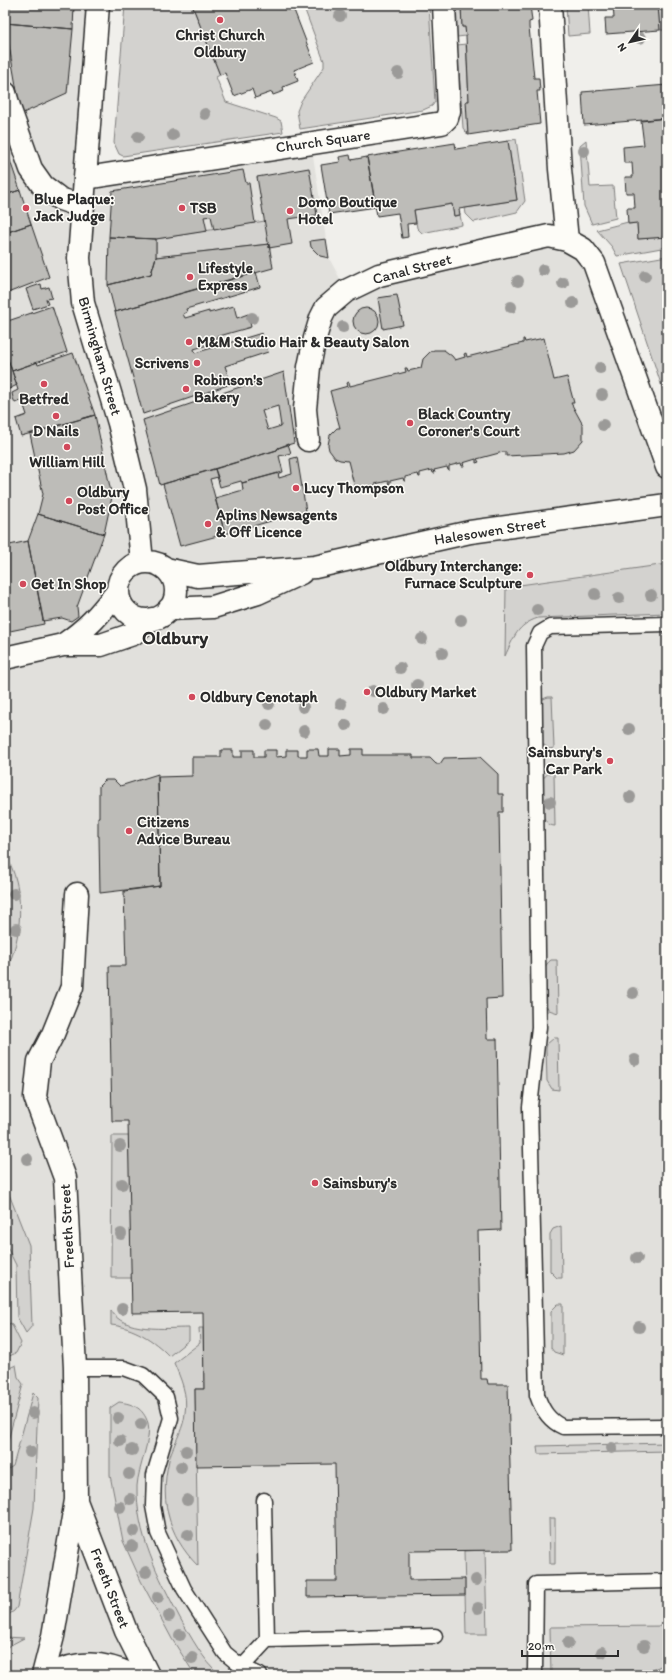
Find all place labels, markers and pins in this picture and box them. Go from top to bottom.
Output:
marker: Christ Church Oldbury [215,15,225,25]
place label: Christ Church Oldbury [175,26,265,62]
place label: Blue Plaque: Jack Judge [33,190,114,226]
place label: Domo Boutique Hotel [298,193,397,228]
place label: TSB [189,199,217,217]
marker: Blue Plaque: Jack Judge [21,203,31,213]
marker: TSB [177,203,187,213]
marker: Domo Boutique Hotel [285,206,295,216]
place label: Lifestyle Express [198,259,253,295]
marker: Lifestyle Express [185,272,195,282]
place label: M&M Studio Hair & Beauty Salon [197,333,410,352]
marker: M&M Studio Hair & Beauty Salon [184,337,194,347]
place label: Scrivens [135,354,189,372]
marker: Scrivens [192,358,202,368]
place label: Robinson's Bakery [194,371,263,407]
marker: Betfred [39,379,49,389]
marker: Robinson's Bakery [181,384,191,394]
place label: Betfred [19,390,69,408]
place label: Black Country Coroner's Court [418,405,520,440]
marker: D Nails [51,411,61,421]
marker: Black Country Coroner's Court [405,418,415,428]
place label: D Nails [33,422,79,440]
marker: William Hill [62,442,72,452]
place label: William Hill [29,453,106,471]
place label: Lucy Thompson [304,479,405,498]
place label: Oldbury Post Office [77,483,148,518]
marker: Lucy Thompson [291,483,301,493]
marker: Oldbury Post Office [64,496,74,506]
place label: Aplins Newsagents & Off Licence [215,506,338,541]
marker: Aplins Newsagents & Off Licence [203,519,213,529]
place label: Oldbury Interchange: Furnace Sculpture [385,557,522,593]
marker: Oldbury Interchange: Furnace Sculpture [525,570,535,580]
place label: Get In Shop [31,575,107,594]
marker: Get In Shop [18,579,28,589]
place label: Oldbury Market [375,683,477,702]
marker: Oldbury Market [362,687,372,697]
place label: Oldbury Cenotaph [200,688,318,707]
marker: Oldbury Cenotaph [187,692,197,702]
place label: Sainsbury's Car Park [528,743,602,778]
marker: Sainsbury's Car Park [605,756,615,766]
place label: Citizens Advice Bureau [136,813,231,848]
marker: Citizens Advice Bureau [124,826,134,836]
place label: Sainsbury's [323,1174,397,1193]
marker: Sainsbury's [310,1178,320,1188]

